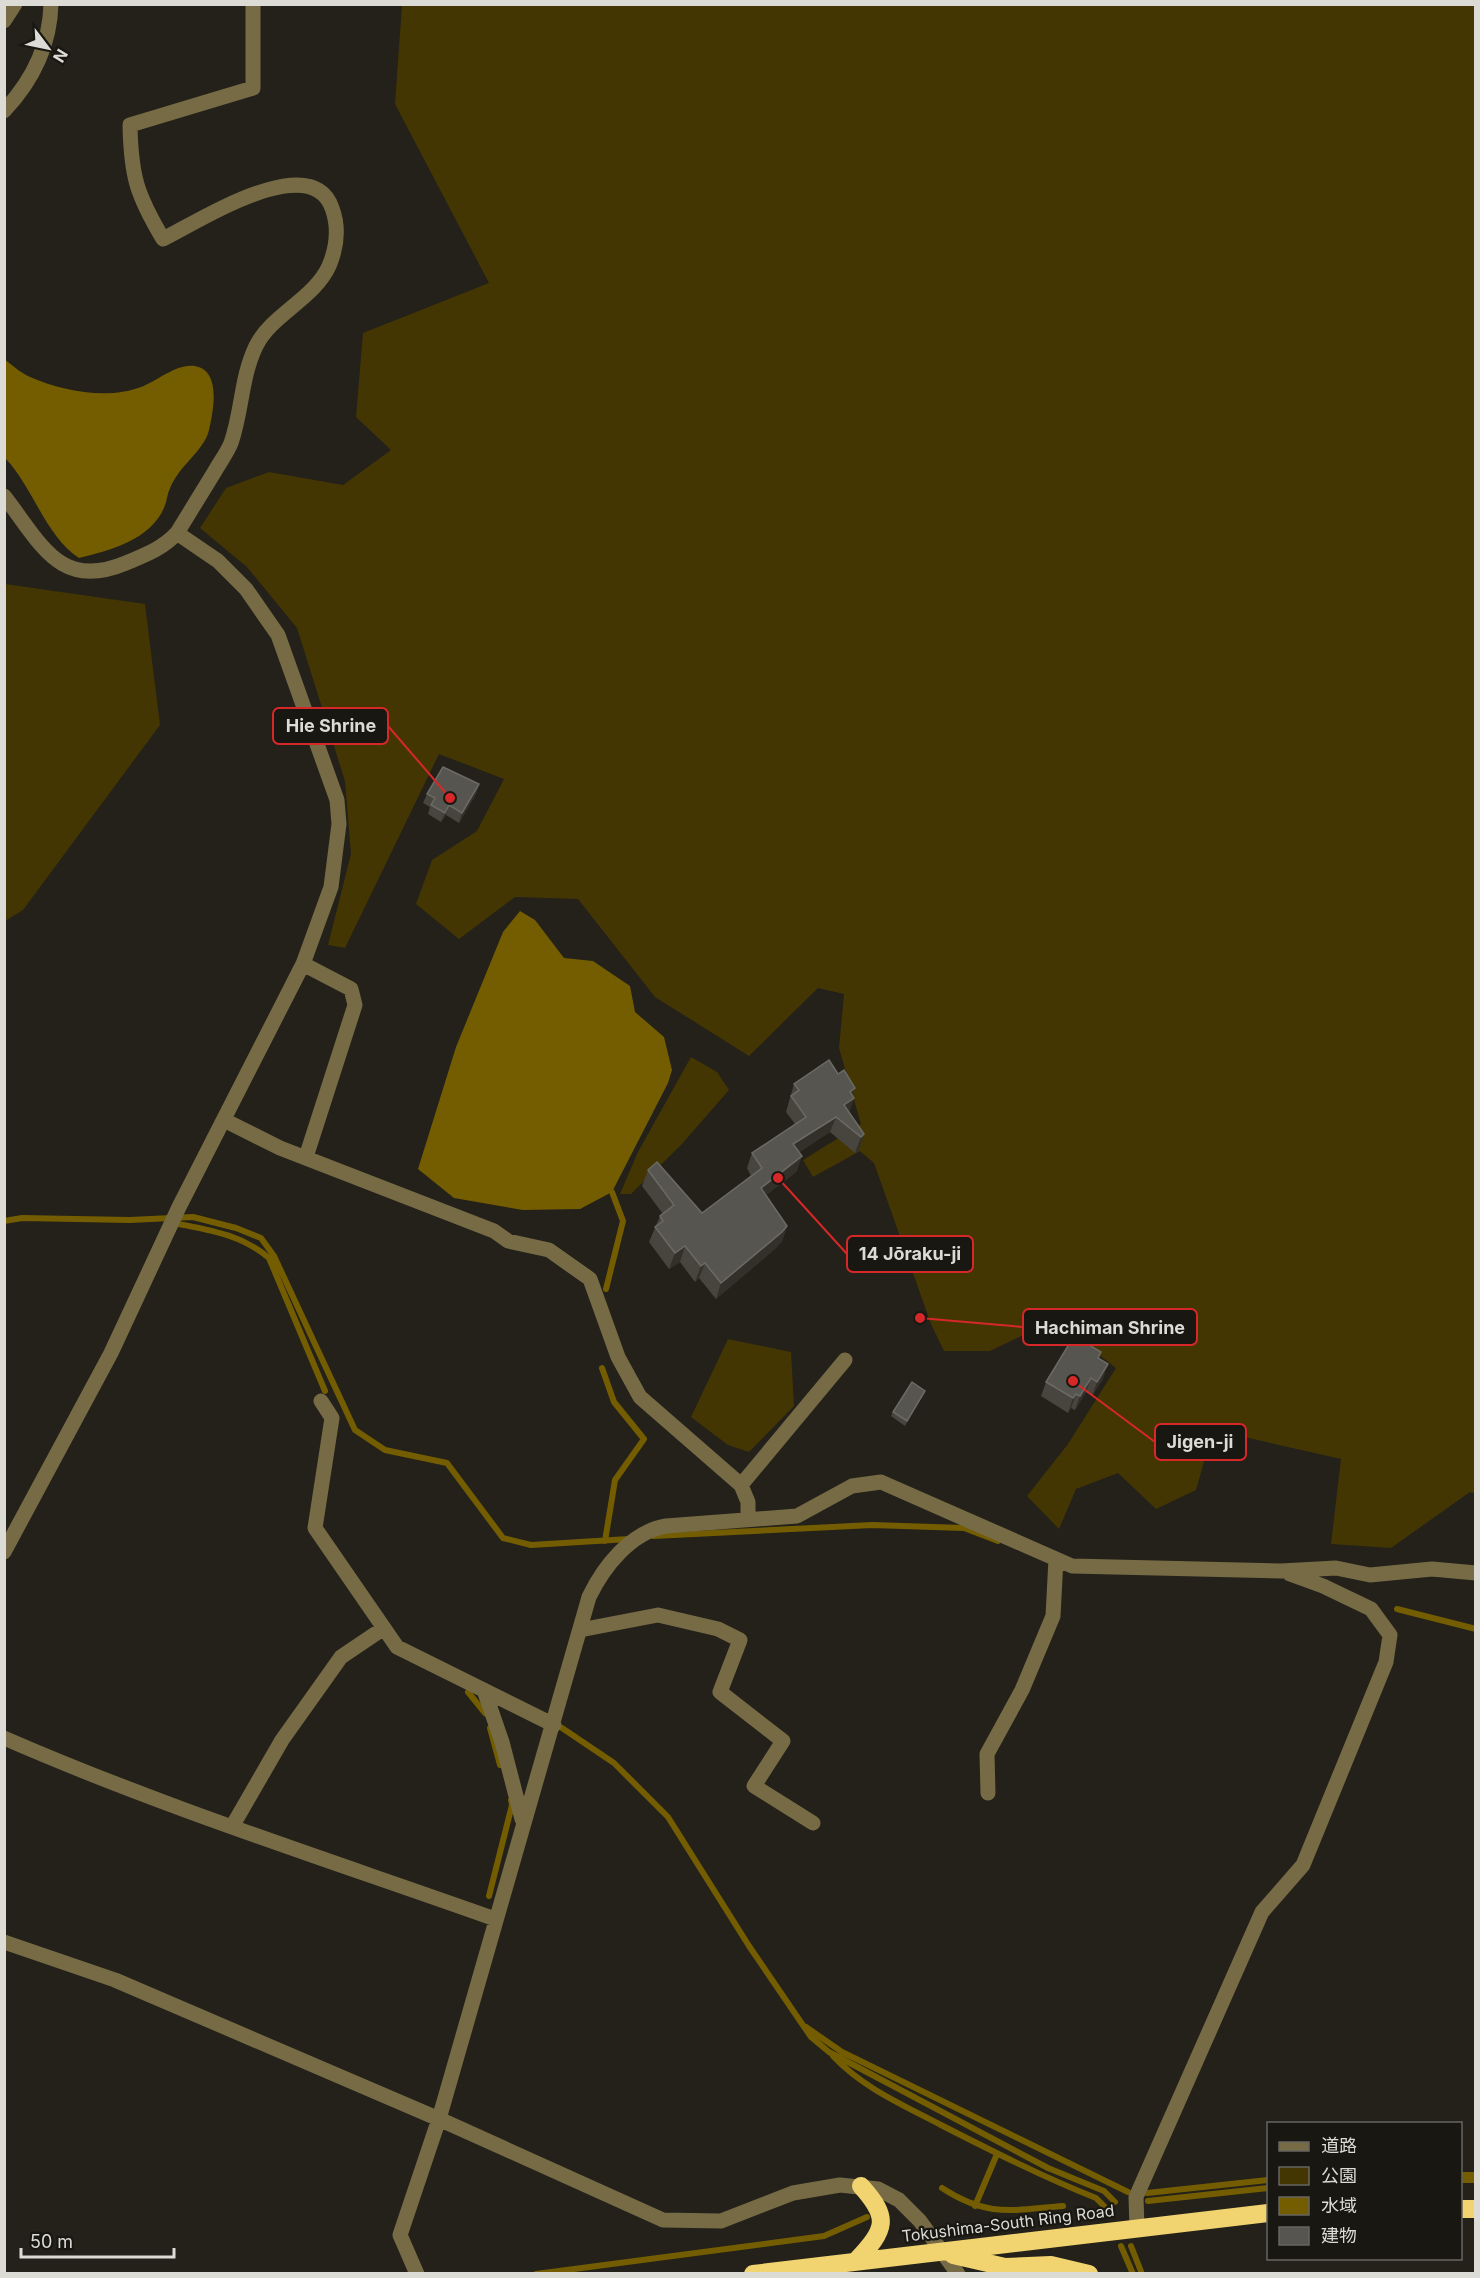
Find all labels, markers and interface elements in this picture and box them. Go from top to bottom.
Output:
north arrow [18,18,78,78]
text: N [49,45,72,66]
callout: Hie Shrine [273,708,388,744]
text: Hie Shrine [286,715,377,736]
callout: 14 Jōraku-ji [847,1236,973,1272]
text: 14 Jōraku-ji [859,1243,961,1264]
callout: Hachiman Shrine [1023,1309,1197,1345]
text: Hachiman Shrine [1035,1317,1185,1338]
callout: Jigen-ji [1155,1424,1246,1460]
text: Jigen-ji [1167,1431,1233,1452]
legend [1267,2122,1462,2260]
text: 道路 [1321,2135,1357,2156]
text: 公園 [1321,2165,1357,2186]
text: 水域 [1321,2195,1357,2216]
street label: Tokushima-South Ring Road [901,2200,1115,2246]
scale bar [21,2221,174,2259]
text: 建物 [1321,2225,1357,2246]
text: 50 m [30,2231,73,2252]

